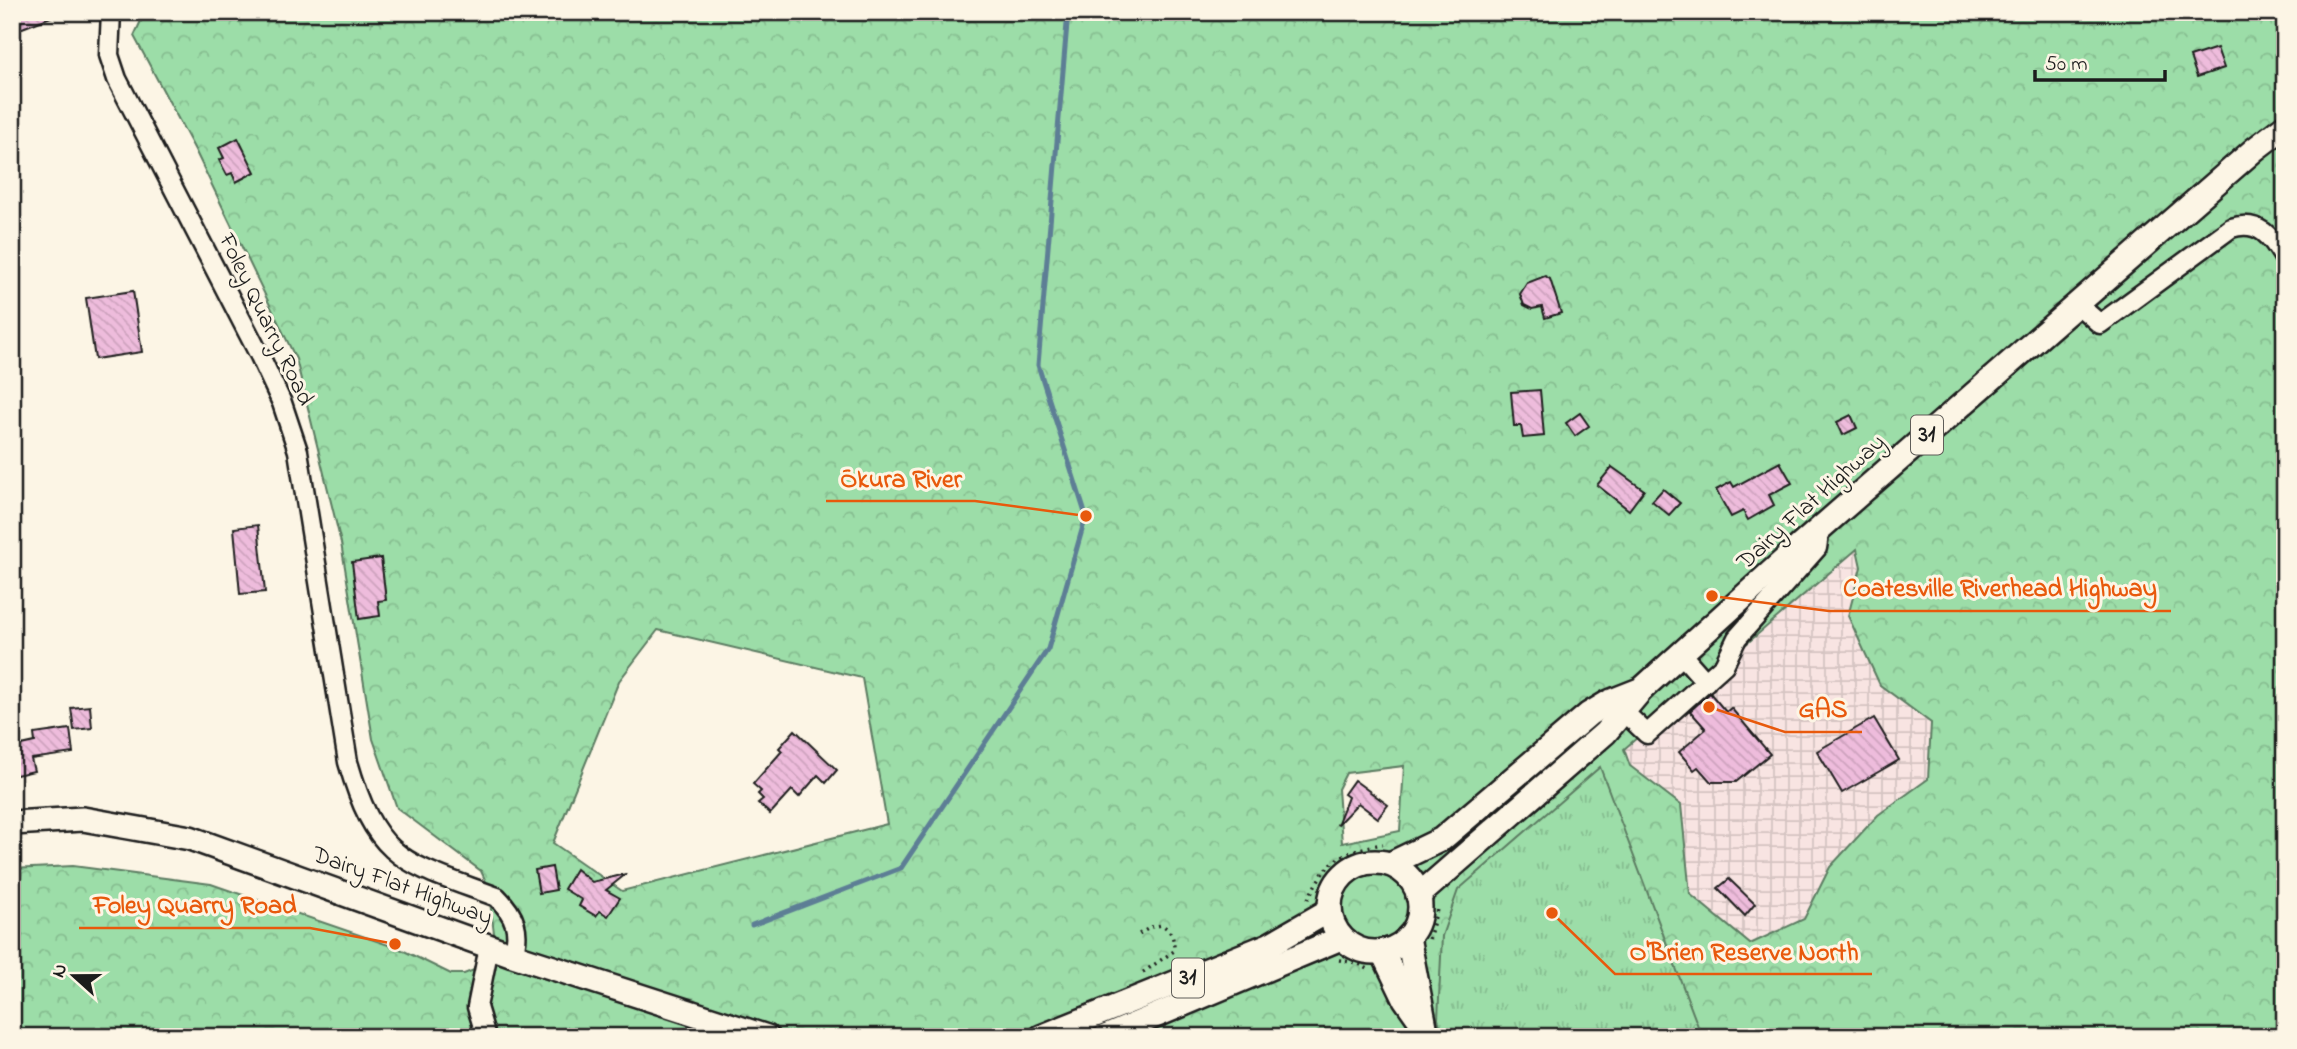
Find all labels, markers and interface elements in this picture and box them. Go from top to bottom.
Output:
scale bar [2035,38,2164,82]
text: 50 m [2045,50,2088,80]
street label: Foley Quarry Road [207,227,322,413]
road number: 31 [1911,416,1943,454]
street label: Dairy Flat Highway [1729,426,1895,581]
callout: Ōkura River [826,454,975,501]
text: Ōkura River [840,462,963,500]
callout: Coatesville Riverhead Highway [1829,564,2171,611]
text: Coatesville Riverhead Highway [1843,571,2157,610]
callout: GAS [1785,685,1862,732]
text: GAS [1798,692,1848,730]
street label: Dairy Flat Highway [306,838,497,937]
callout: Foley Quarry Road [79,881,310,928]
text: Foley Quarry Road [91,888,297,926]
callout: O'Brien Reserve North [1615,927,1872,974]
text: O'Brien Reserve North [1629,935,1859,973]
north arrow [38,940,108,1010]
road number: 31 [1172,959,1204,998]
text: N [46,960,75,982]

